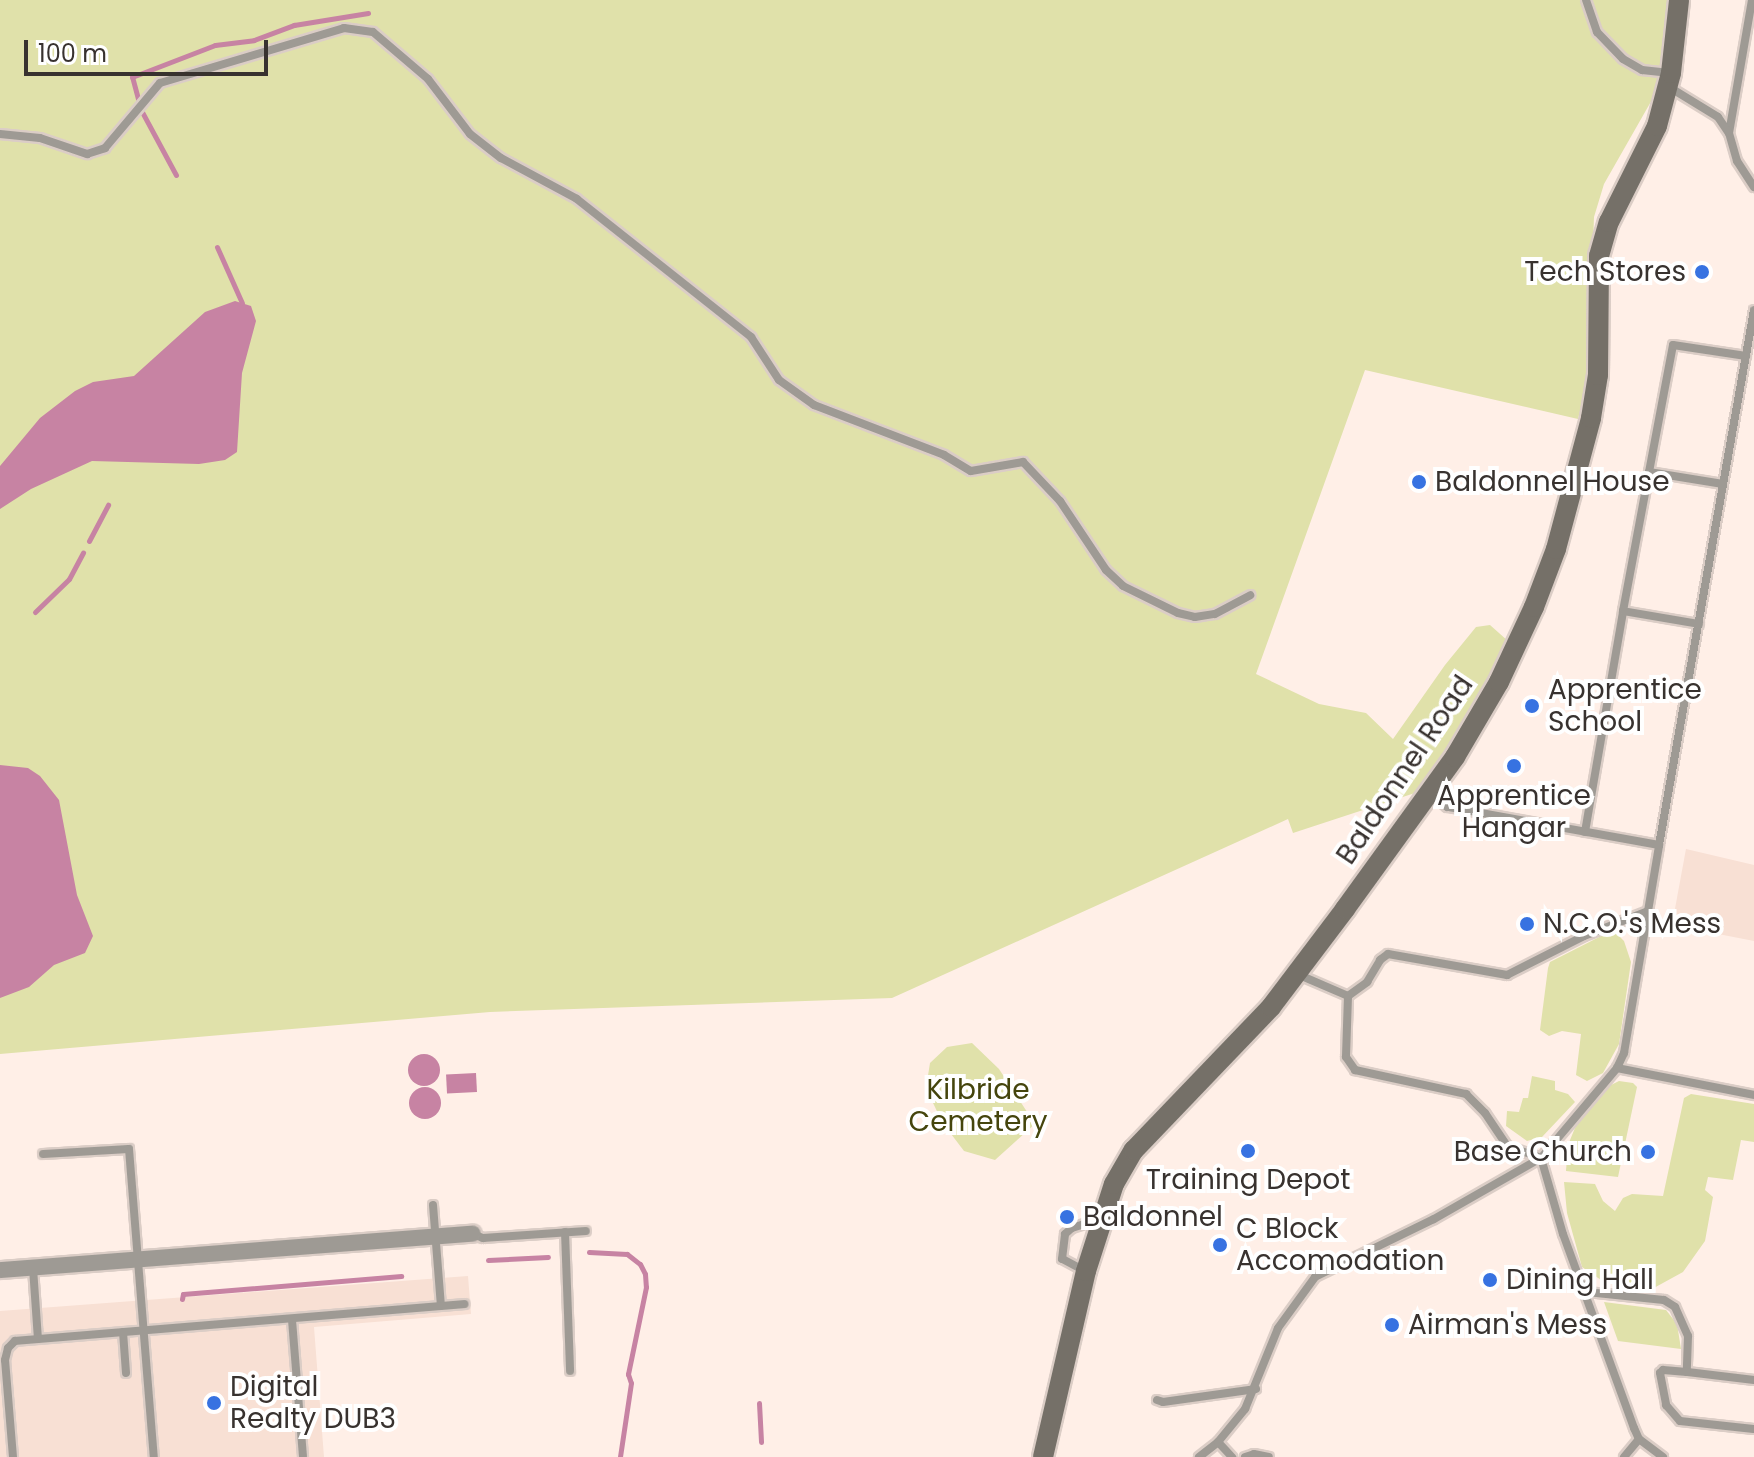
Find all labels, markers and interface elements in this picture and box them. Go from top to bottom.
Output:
scale bar [28,24,272,74]
text: 100 m [38,37,107,70]
place label: Tech Stores [1524,255,1686,289]
marker: Tech Stores [1693,263,1711,281]
place label: Baldonnel House [1435,465,1670,499]
marker: Baldonnel House [1410,473,1428,491]
street label: Baldonnel Road [1330,669,1480,871]
place label: Apprentice School [1548,673,1702,739]
marker: Apprentice School [1523,697,1541,715]
marker: Apprentice Hangar [1505,757,1523,775]
place label: Apprentice Hangar [1437,779,1591,845]
place label: N.C.O.'s Mess [1543,907,1721,941]
marker: N.C.O.'s Mess [1518,915,1536,933]
park label: Kilbride Cemetery [909,1073,1047,1139]
place label: Base Church [1454,1135,1632,1169]
marker: Training Depot [1239,1142,1257,1160]
marker: Base Church [1639,1143,1657,1161]
place label: Training Depot [1146,1163,1350,1197]
place label: Baldonnel [1083,1200,1223,1234]
marker: Baldonnel [1058,1208,1076,1226]
place label: C Block Accomodation [1236,1212,1444,1278]
marker: C Block Accomodation [1211,1236,1229,1254]
place label: Dining Hall [1506,1263,1654,1297]
marker: Dining Hall [1481,1271,1499,1289]
place label: Airman's Mess [1408,1308,1607,1342]
marker: Airman's Mess [1383,1316,1401,1334]
place label: Digital Realty DUB3 [230,1370,396,1436]
marker: Digital Realty DUB3 [205,1394,223,1412]

